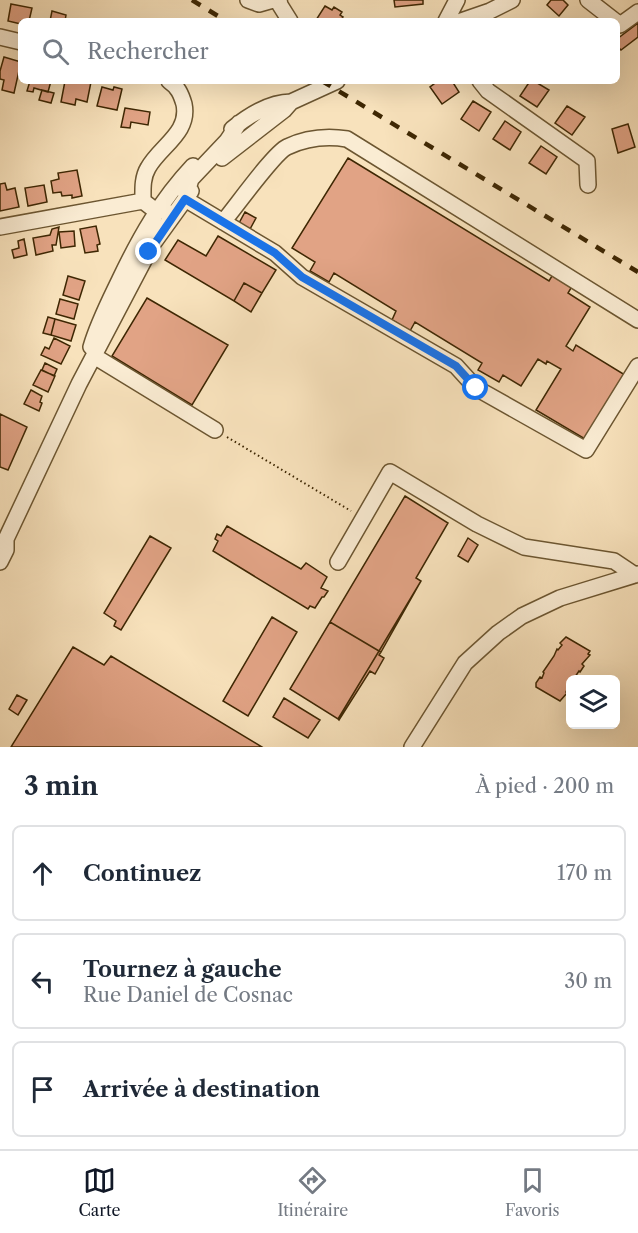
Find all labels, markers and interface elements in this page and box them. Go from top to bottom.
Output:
search box [18,18,620,84]
icon: search [39,35,72,68]
text: Rechercher [87,38,209,65]
route end [135,238,161,264]
route start [462,374,488,400]
map controls [566,675,620,729]
button: layers [566,675,620,729]
text: 3 min [24,770,98,802]
text: À pied · 200 m [476,774,614,798]
icon: ahead [26,857,59,890]
text: Continuez [83,860,202,887]
text: 170 m [557,861,612,885]
text: Tournez à gauche [83,956,282,983]
icon: left [26,965,59,998]
text: 30 m [564,969,612,993]
text: Rue Daniel de Cosnac [83,983,293,1007]
icon: arrive [26,1073,59,1106]
text: Arrivée à destination [83,1076,320,1103]
tab: Carte [78,1164,121,1220]
tab: Itinéraire [277,1164,348,1220]
tab: Favoris [505,1164,560,1220]

